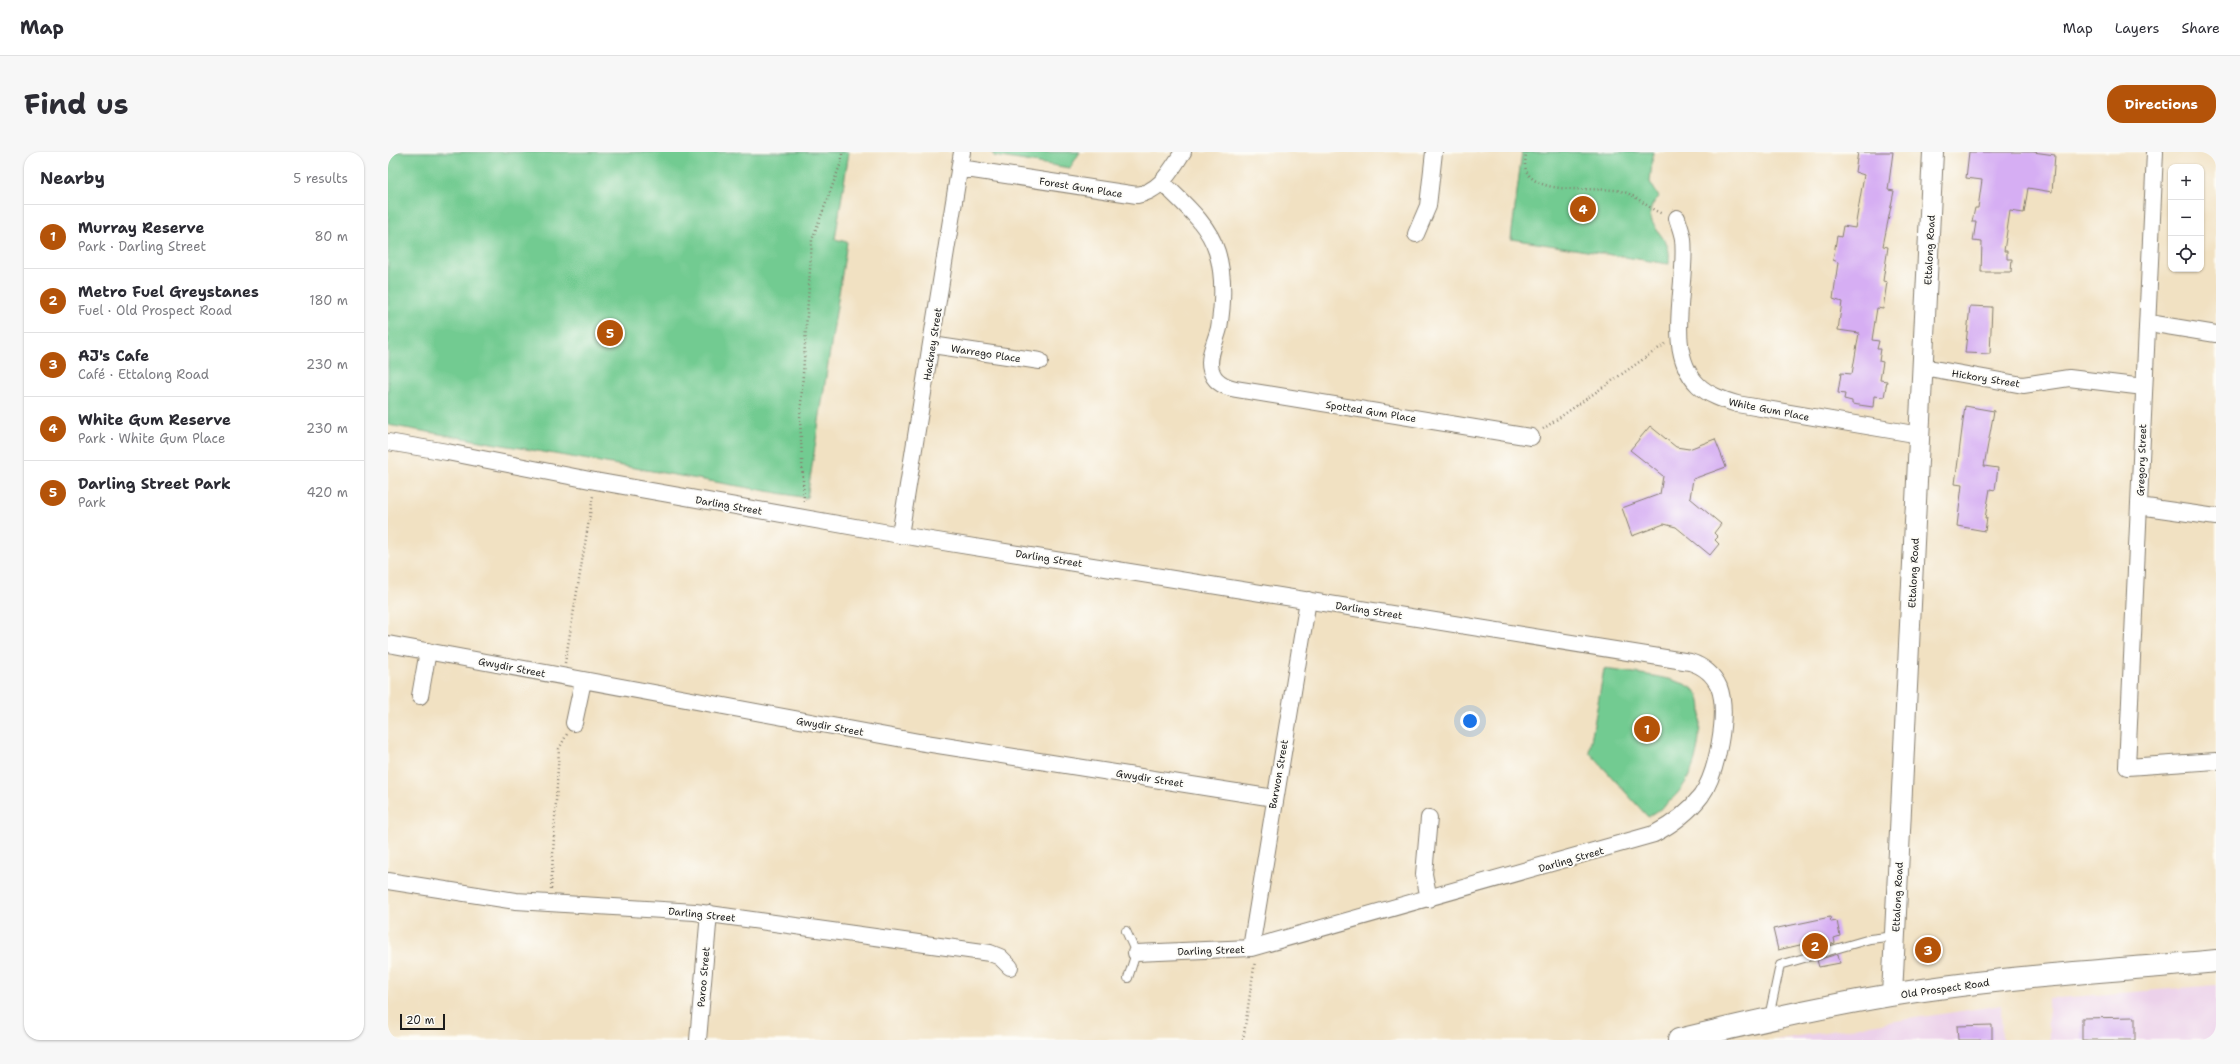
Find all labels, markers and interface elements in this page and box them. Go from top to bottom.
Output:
text: Map [20,15,64,40]
text: Map [2063,19,2093,37]
text: Layers [2115,19,2159,37]
text: Share [2181,19,2220,37]
text: Find us [24,85,129,123]
button: Directions [2107,85,2216,123]
map controls [2168,164,2204,272]
button: + [2168,164,2204,200]
text: Nearby [40,167,105,189]
text: 5 results [293,170,348,187]
street label: Forest Gum Place [1038,174,1124,201]
pin: 4 [1570,194,1596,224]
button: − [2168,200,2204,236]
street label: Ettalong Road [1921,214,1938,285]
text: Murray Reserve [78,218,204,238]
text: 1 [50,228,56,245]
text: 80 m [314,228,348,245]
button: locate [2168,236,2204,272]
text: Park · Darling Street [78,238,206,255]
text: Metro Fuel Greystanes [78,282,259,302]
text: 2 [48,292,58,309]
text: 180 m [309,292,348,309]
text: Fuel · Old Prospect Road [78,302,232,319]
street label: Hackney Street [920,307,945,382]
pin: 5 [597,318,623,348]
street label: Warrego Place [950,342,1022,365]
text: AJ's Cafe [78,346,149,366]
text: 3 [48,356,58,373]
text: 230 m [306,356,348,373]
text: Café · Ettalong Road [78,366,209,383]
street label: Hickory Street [1951,367,2021,390]
street label: White Gum Place [1727,395,1811,424]
street label: Spotted Gum Place [1325,398,1417,425]
text: White Gum Reserve [78,410,231,430]
text: 4 [48,420,58,437]
text: 230 m [306,420,348,437]
street label: Gregory Street [2134,424,2149,496]
text: Park · White Gum Place [78,430,225,447]
text: Darling Street Park [78,474,231,494]
text: 5 [49,484,57,501]
text: 420 m [306,484,348,501]
street label: Darling Street [695,493,763,518]
text: Park [78,494,106,511]
street label: Ettalong Road [1905,537,1922,608]
street label: Darling Street [1015,547,1083,570]
street label: Darling Street [1335,599,1403,622]
street label: Gwydir Street [477,655,547,680]
your location [1460,711,1480,731]
street label: Gwydir Street [795,714,865,739]
pin: 1 [1634,714,1660,744]
street label: Barwon Street [1266,738,1291,810]
street label: Gwydir Street [1115,767,1185,790]
street label: Darling Street [1537,844,1605,875]
street label: Ettalong Road [1889,861,1906,932]
street label: Darling Street [668,905,736,924]
pin: 2 [1802,931,1828,961]
pin: 3 [1915,935,1941,965]
street label: Darling Street [1177,943,1245,958]
street label: Paroo Street [694,946,713,1008]
street label: Old Prospect Road [1900,976,1991,1001]
scale bar [400,1012,445,1031]
text: 20 m [406,1013,434,1028]

